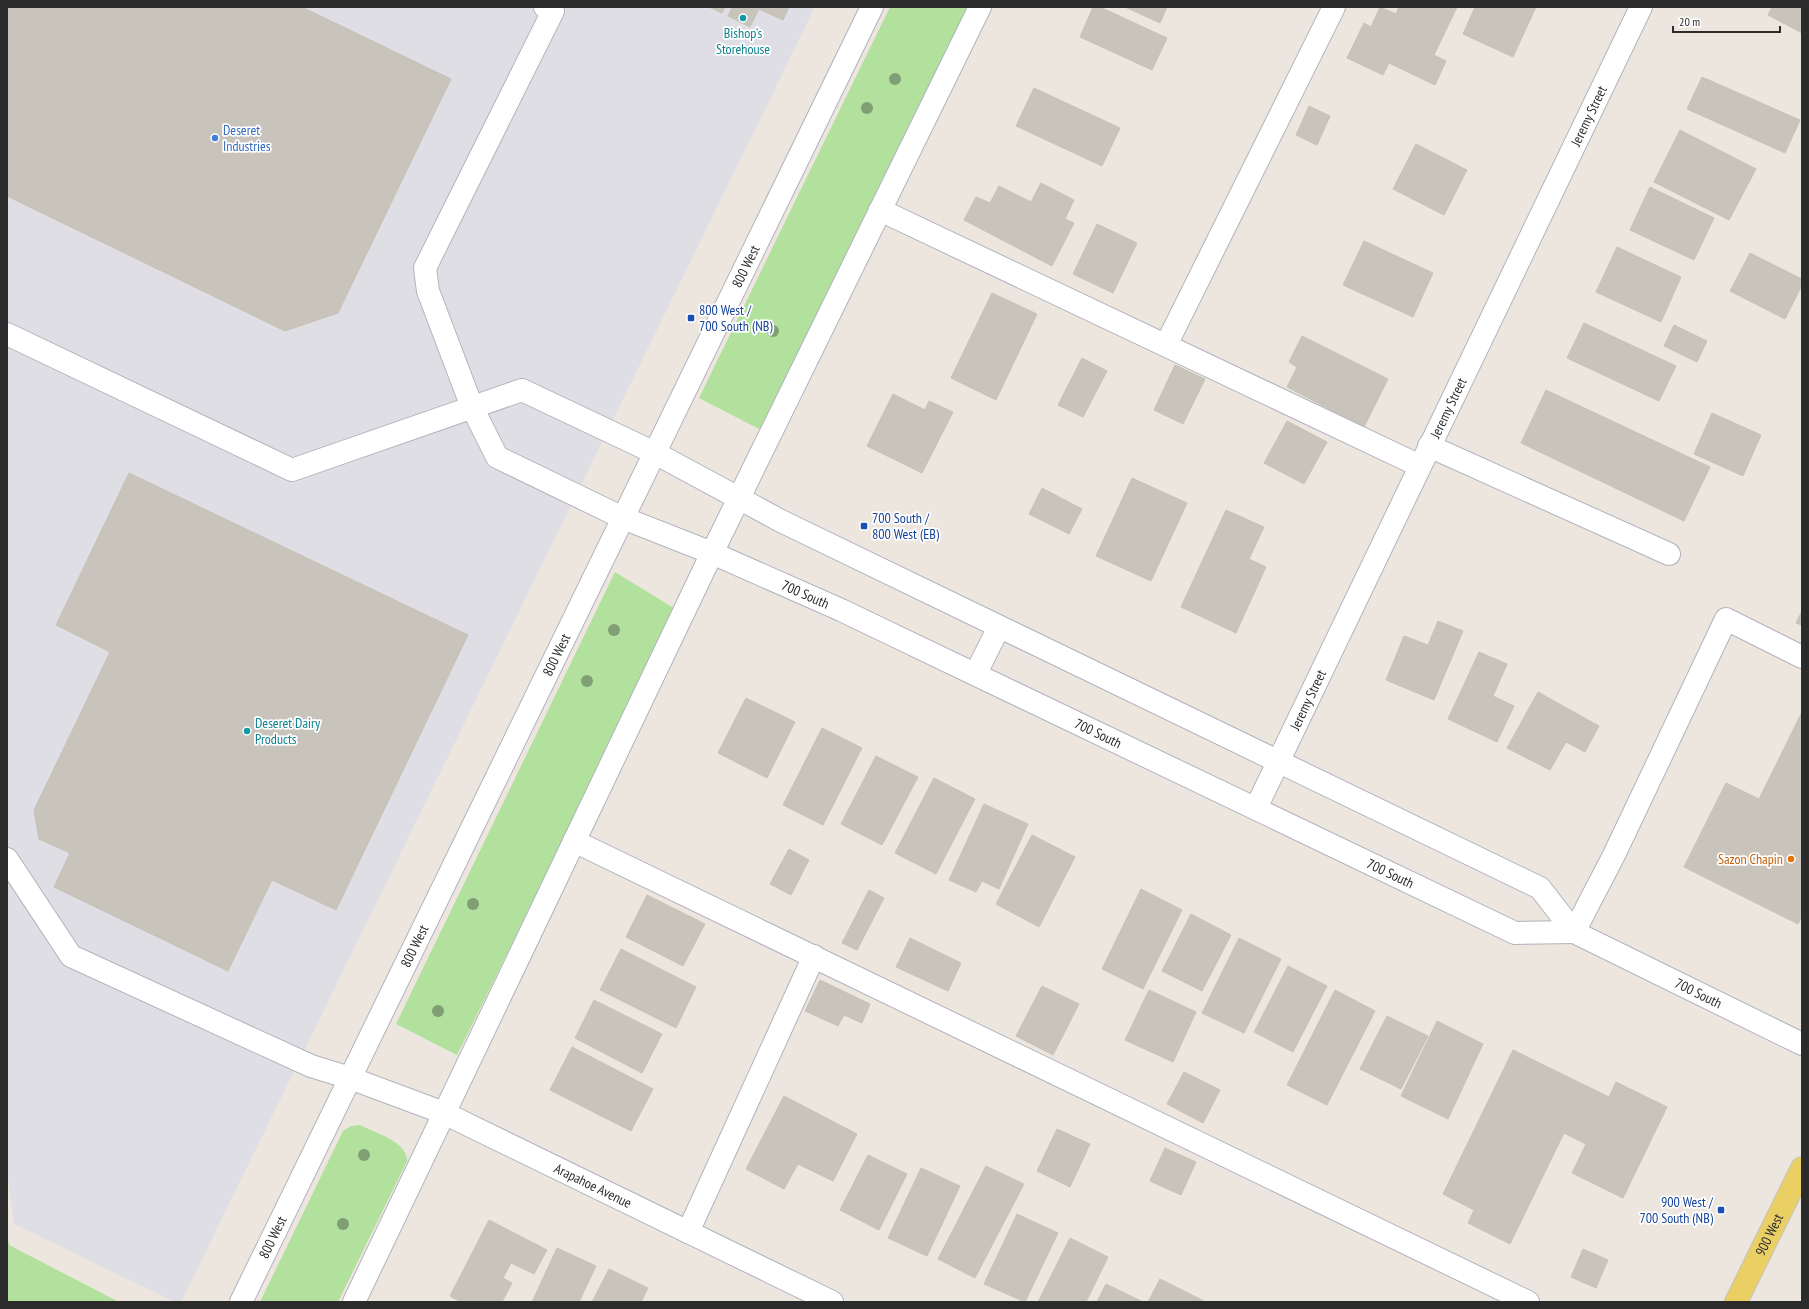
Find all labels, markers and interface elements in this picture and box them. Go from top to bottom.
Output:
scale bar [1673,8,1780,34]
marker: Bishop's Storehouse [738,13,748,23]
text: 20 m [1679,14,1700,29]
place label: Bishop's Storehouse [716,24,770,58]
street label: Jeremy Street [1566,83,1611,150]
place label: Deseret Industries [223,121,271,155]
marker: Deseret Industries [210,133,220,143]
street label: 800 West [728,242,764,291]
place label: 800 West / 700 South (NB) [699,301,773,335]
marker: 800 West / 700 South (NB) [686,313,696,323]
street label: Jeremy Street [1426,375,1471,442]
place label: 700 South / 800 West (EB) [872,509,940,543]
marker: 700 South / 800 West (EB) [859,521,869,531]
street label: 700 South [779,576,832,613]
street label: 800 West [538,630,574,679]
street label: Jeremy Street [1285,667,1330,734]
place label: Deseret Dairy Products [255,714,321,748]
street label: 700 South [1072,714,1125,752]
marker: Deseret Dairy Products [242,726,252,736]
place label: Sazon Chapin [1718,850,1783,868]
street label: 700 South [1364,854,1417,892]
marker: Sazon Chapin [1786,854,1796,864]
street label: 800 West [397,922,432,970]
street label: 700 South [1672,974,1725,1012]
street label: Arapahoe Avenue [551,1159,635,1212]
place label: 900 West / 700 South (NB) [1639,1193,1714,1227]
marker: 900 West / 700 South (NB) [1716,1205,1726,1215]
street label: 900 West [1751,1210,1787,1259]
street label: 800 West [255,1213,291,1261]

